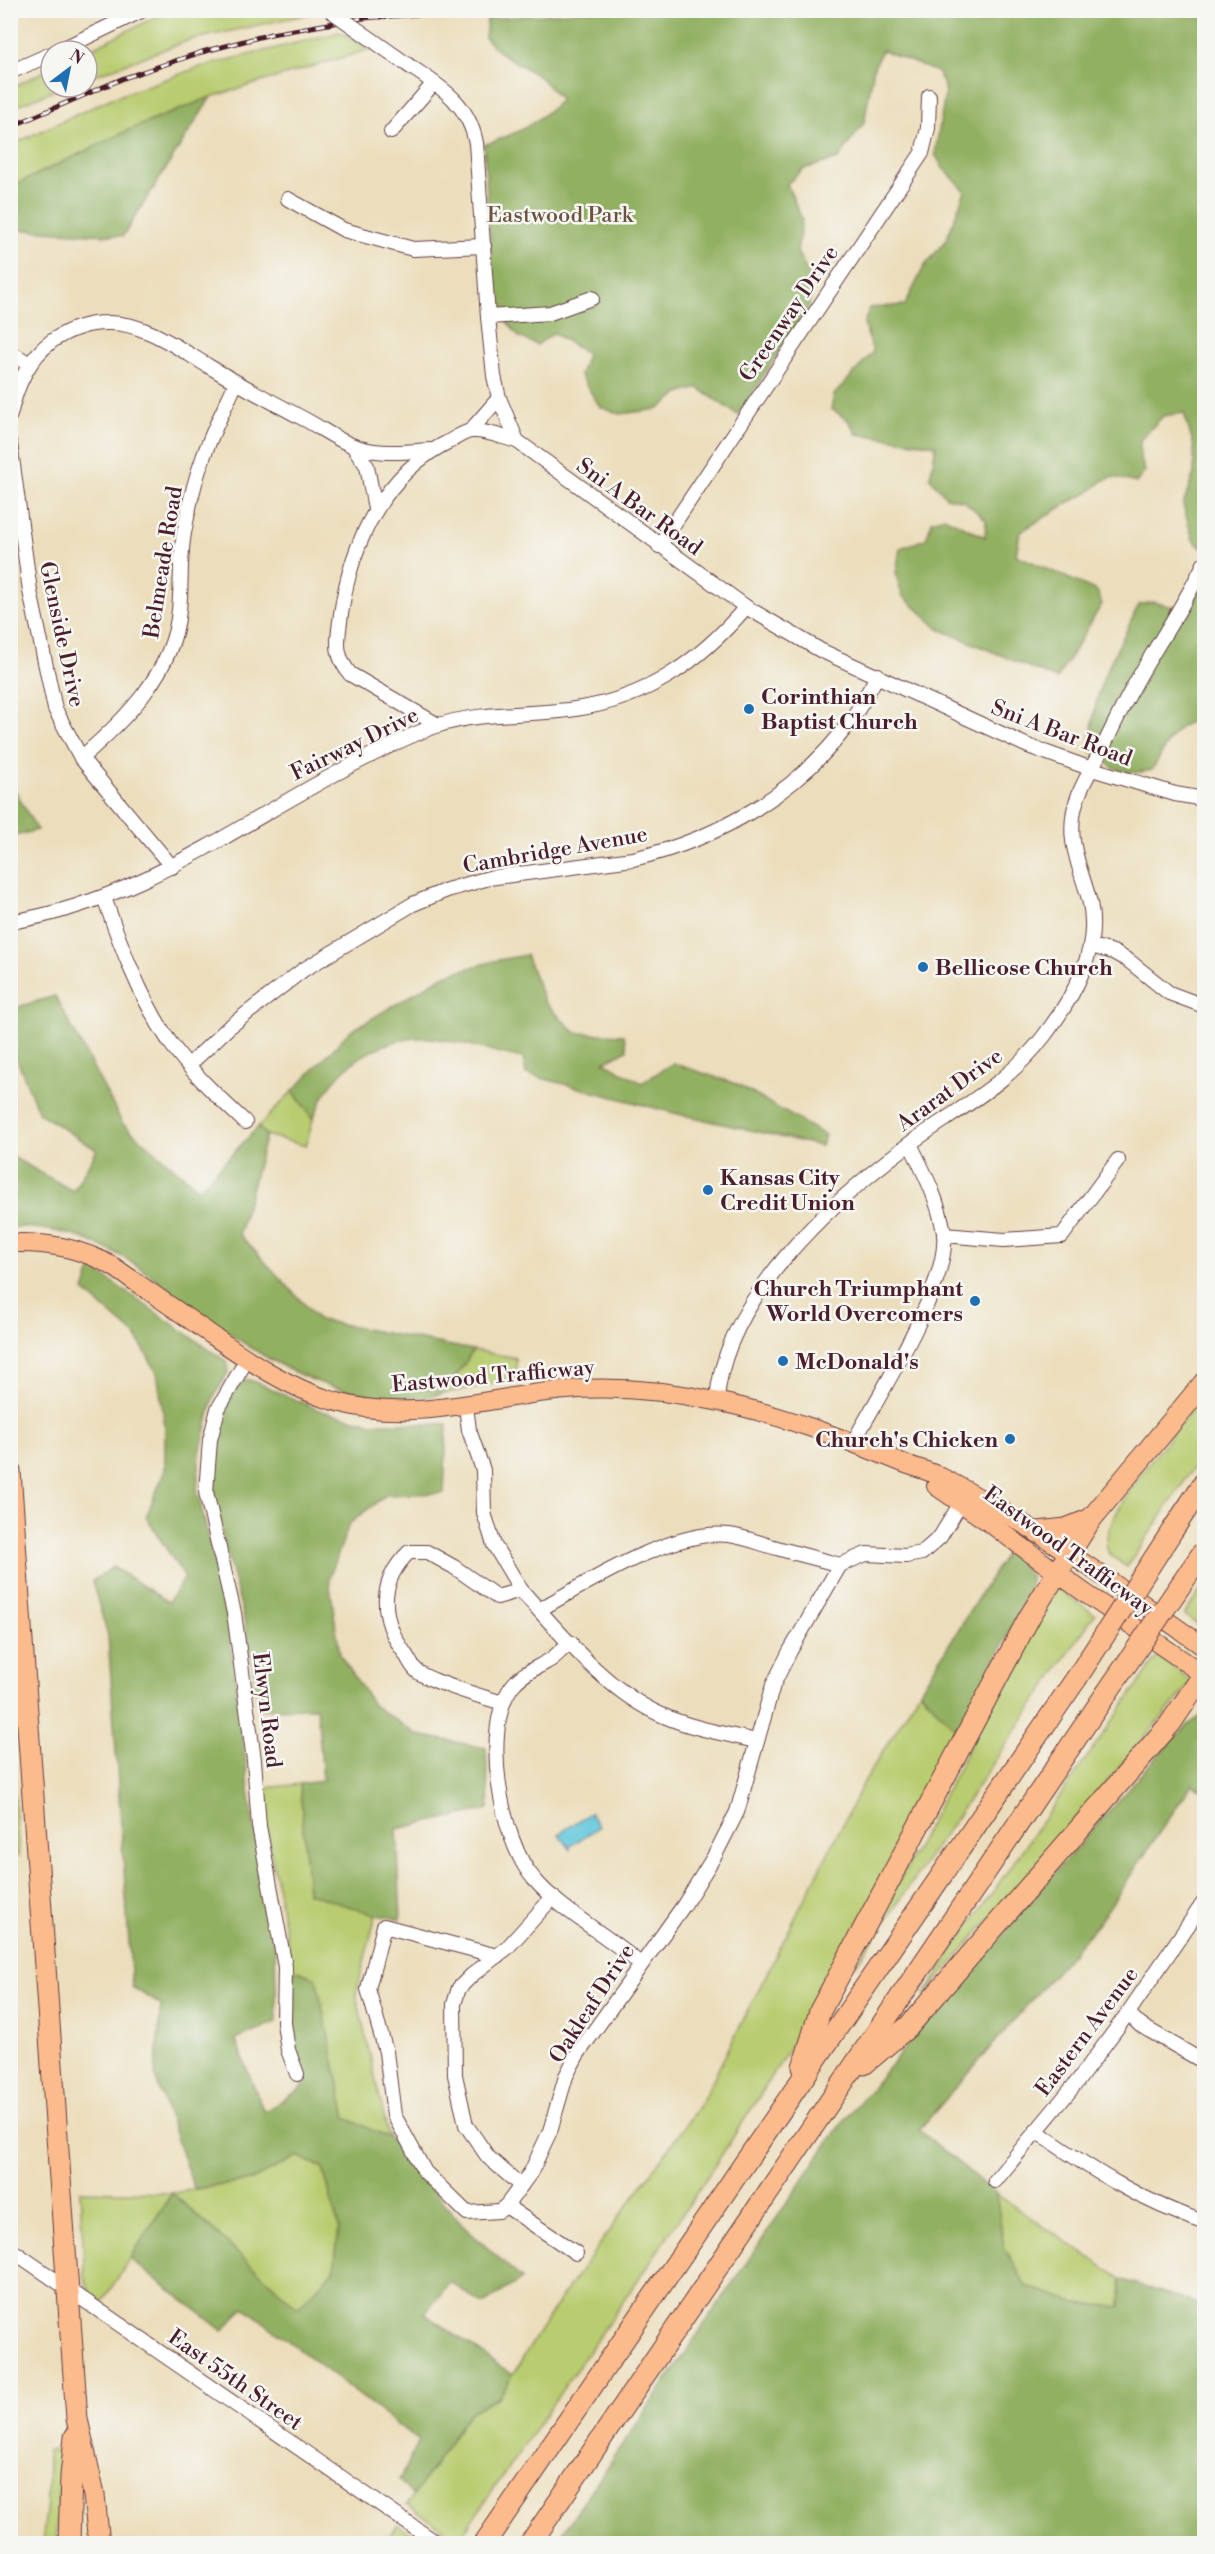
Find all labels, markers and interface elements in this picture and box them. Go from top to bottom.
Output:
north arrow [39,39,99,99]
text: N [66,45,87,69]
park label: Eastwood Park [487,202,635,229]
street label: Greenway Drive [734,241,845,387]
street label: Sni A Bar Road [571,453,708,562]
street label: Belmeade Road [138,484,189,641]
street label: Glenside Drive [33,559,90,710]
place label: Corinthian Baptist Church [761,684,918,736]
street label: Sni A Bar Road [987,694,1136,773]
street label: Fairway Drive [286,702,423,787]
marker: Corinthian Baptist Church [742,702,756,716]
street label: Cambridge Avenue [461,821,650,880]
place label: Bellicose Church [935,955,1113,982]
marker: Bellicose Church [916,960,930,974]
street label: Ararat Drive [891,1043,1008,1138]
place label: Kansas City Credit Union [720,1165,855,1217]
marker: Kansas City Credit Union [701,1183,715,1197]
place label: Church Triumphant World Overcomers [753,1276,963,1328]
marker: Church Triumphant World Overcomers [968,1294,982,1308]
place label: McDonald's [795,1349,919,1376]
street label: Eastwood Trafficway [391,1354,596,1399]
marker: McDonald's [776,1354,790,1368]
place label: Church's Chicken [815,1427,998,1454]
marker: Church's Chicken [1003,1432,1017,1446]
street label: Eastwood Trafficway [978,1480,1159,1622]
street label: Elwyn Road [246,1651,287,1770]
street label: Oakleaf Drive [544,1939,641,2069]
street label: Eastern Avenue [1030,1962,1145,2102]
street label: East 55th Street [163,2324,308,2437]

